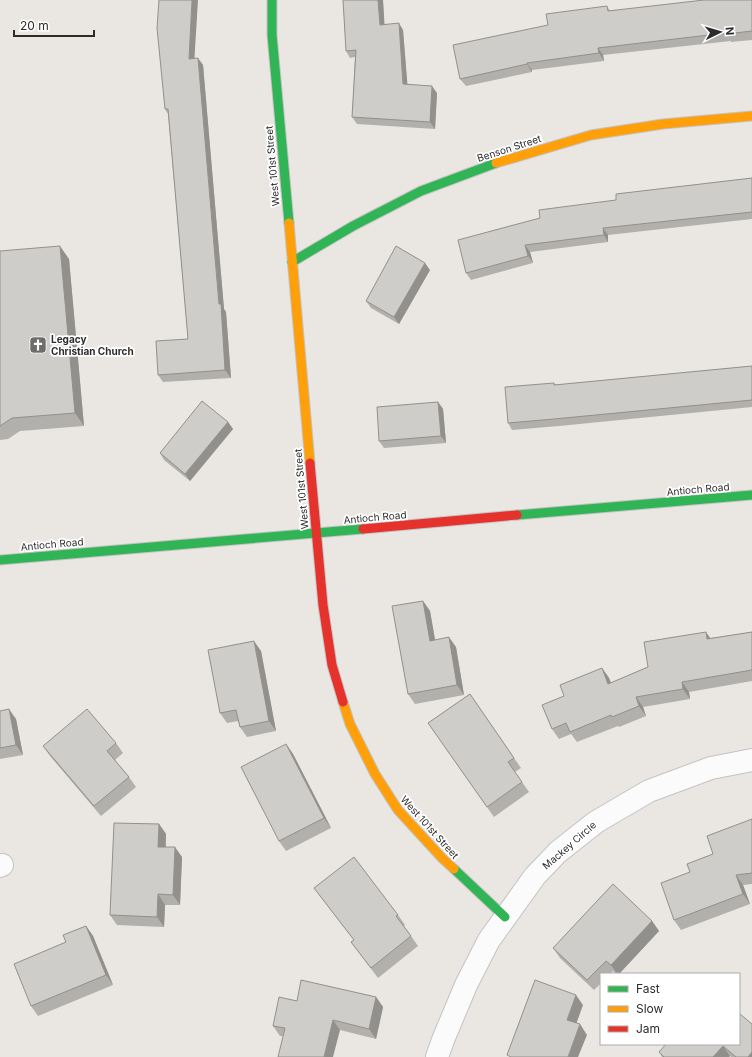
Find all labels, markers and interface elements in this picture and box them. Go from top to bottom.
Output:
scale bar [14,12,94,38]
north arrow [700,12,740,52]
text: 20 m [20,18,49,33]
text: N [723,26,737,36]
street label: West 101st Street [262,125,281,207]
street label: Benson Street [476,132,543,164]
place label: Legacy Christian Church [51,333,134,357]
church icon: Legacy Christian Church [28,335,48,355]
street label: West 101st Street [291,448,310,530]
street label: Antioch Road [666,480,730,498]
street label: Antioch Road [343,508,407,526]
street label: Antioch Road [20,535,84,553]
street label: West 101st Street [399,793,462,861]
street label: Mackey Circle [540,818,598,872]
legend [600,973,740,1045]
text: Fast [636,981,660,996]
text: Slow [636,1001,664,1016]
text: Jam [636,1021,660,1036]

